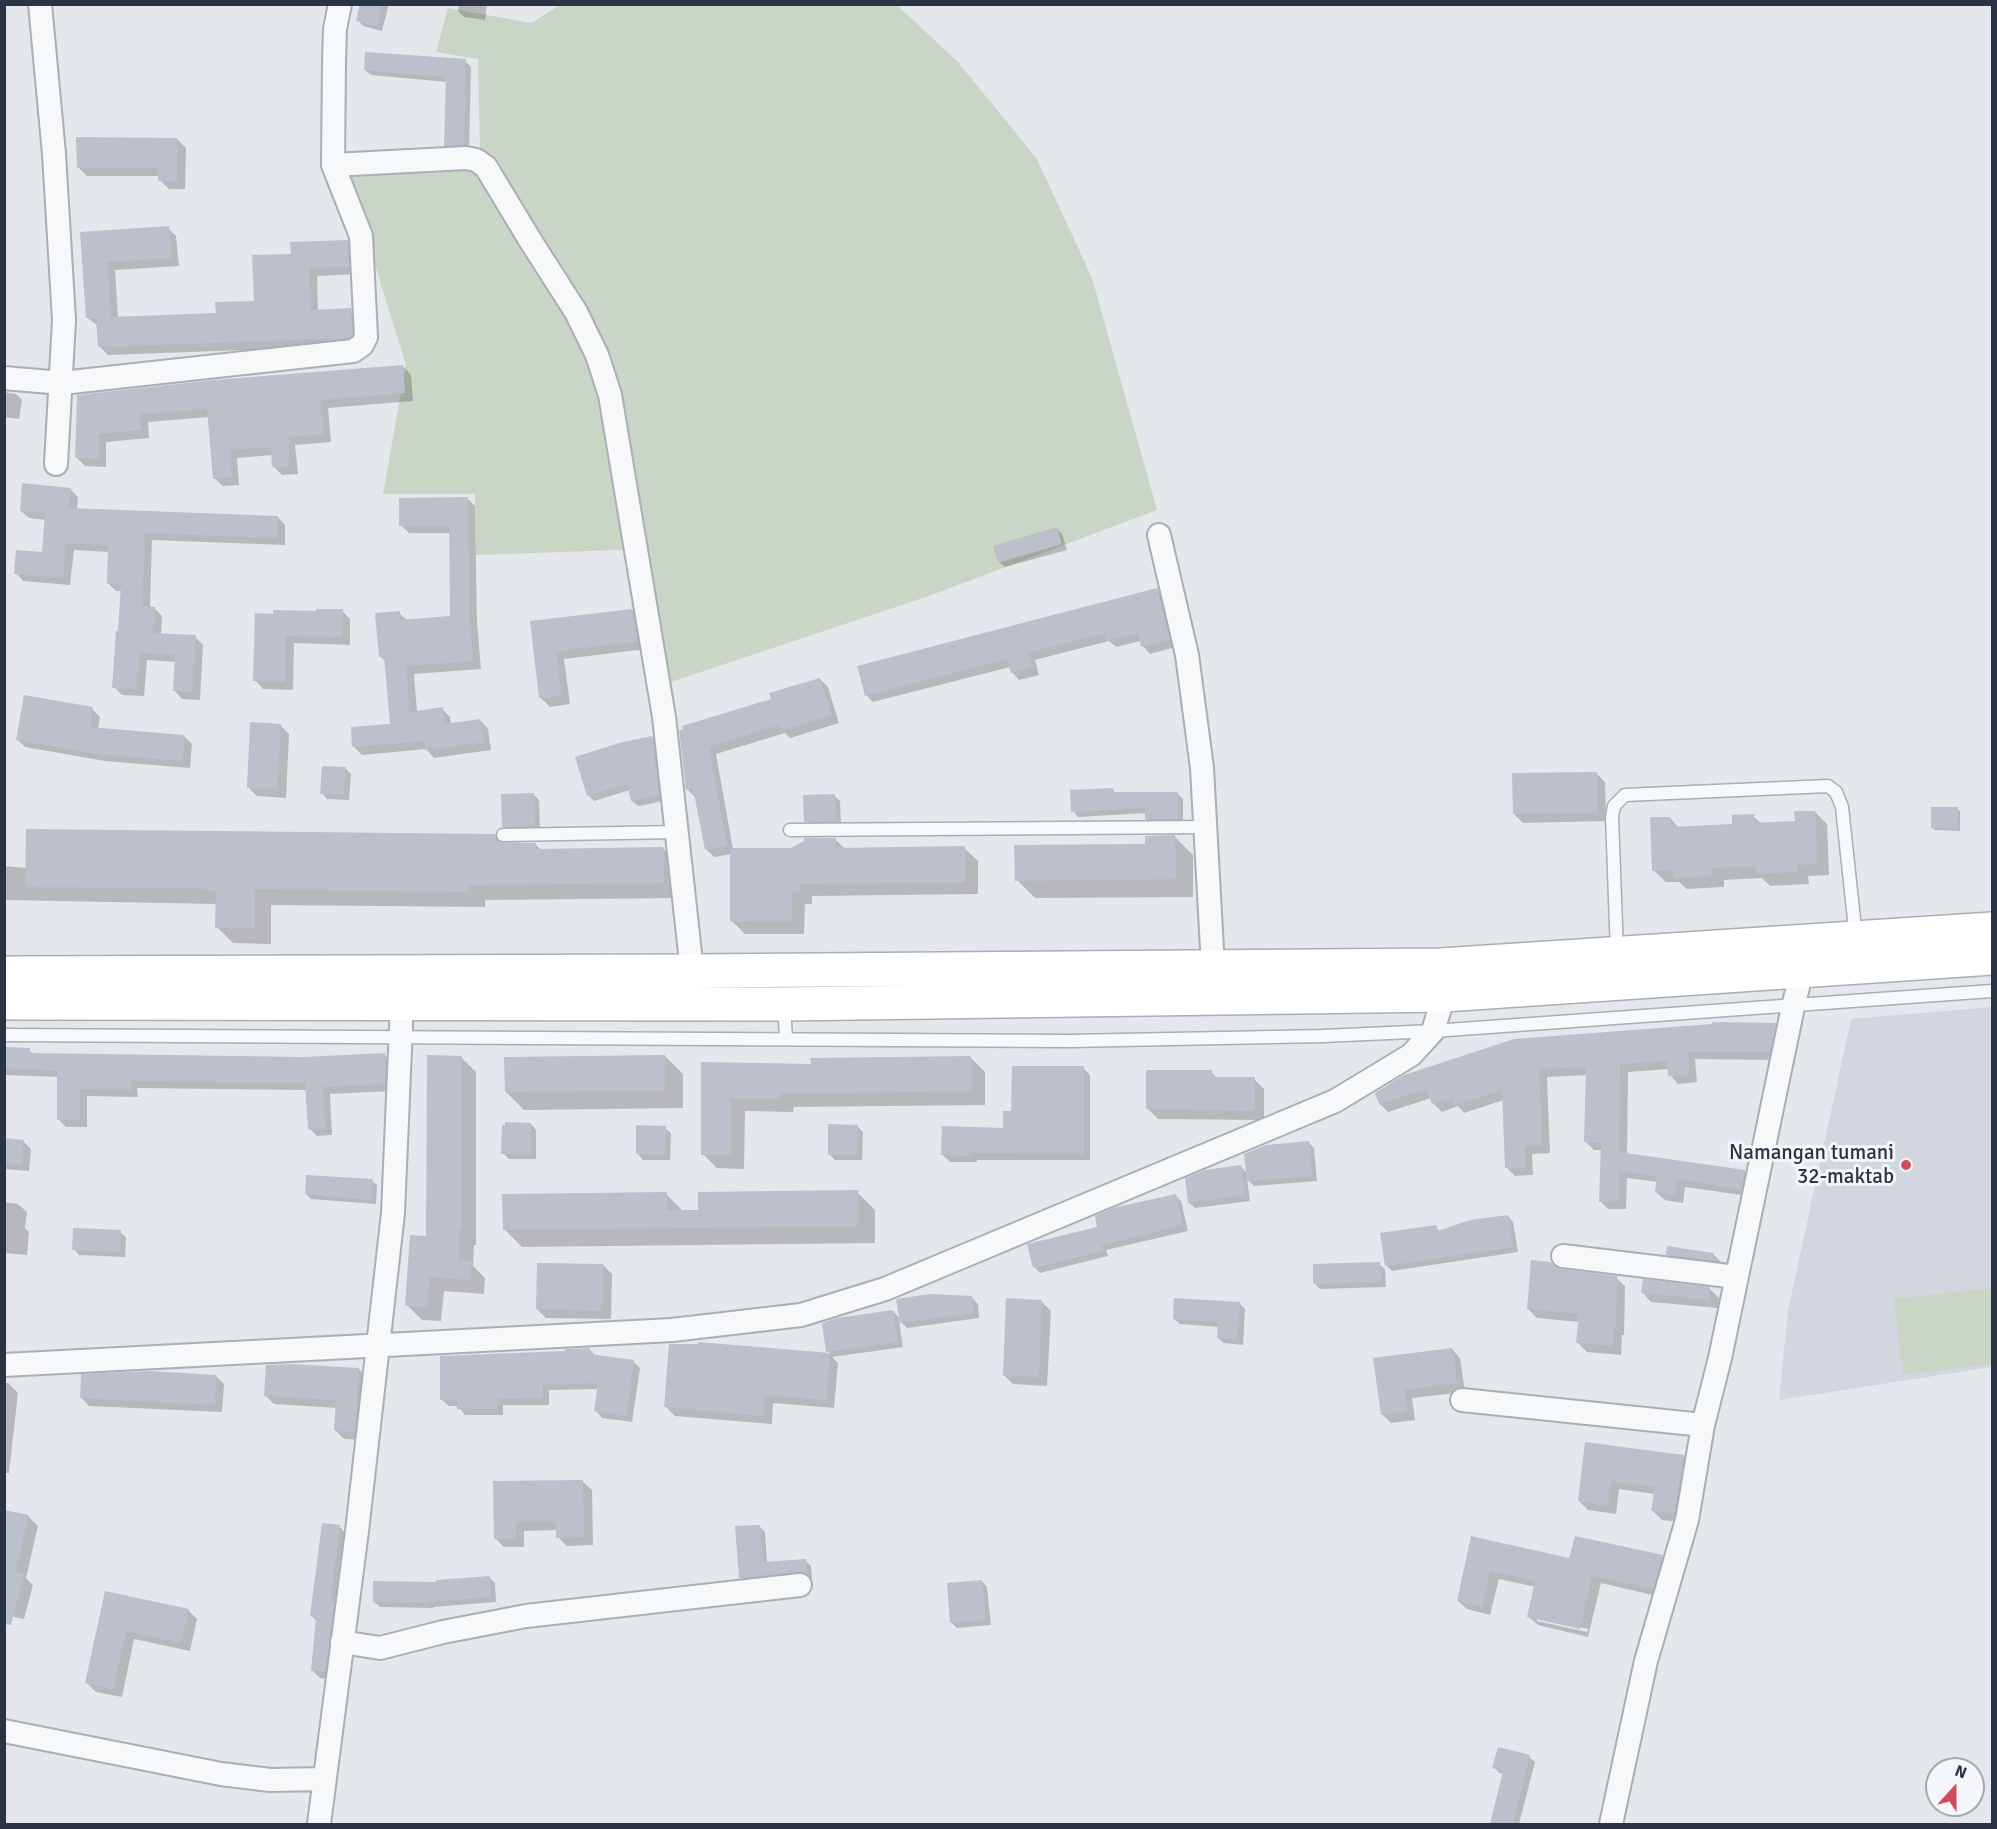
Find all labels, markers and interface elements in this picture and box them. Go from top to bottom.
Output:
place label: Namangan tumani 32-maktab [1729,1140,1894,1190]
marker: Namangan tumani 32-maktab [1899,1158,1913,1172]
north arrow [1925,1757,1985,1817]
text: N [1952,1761,1970,1783]

